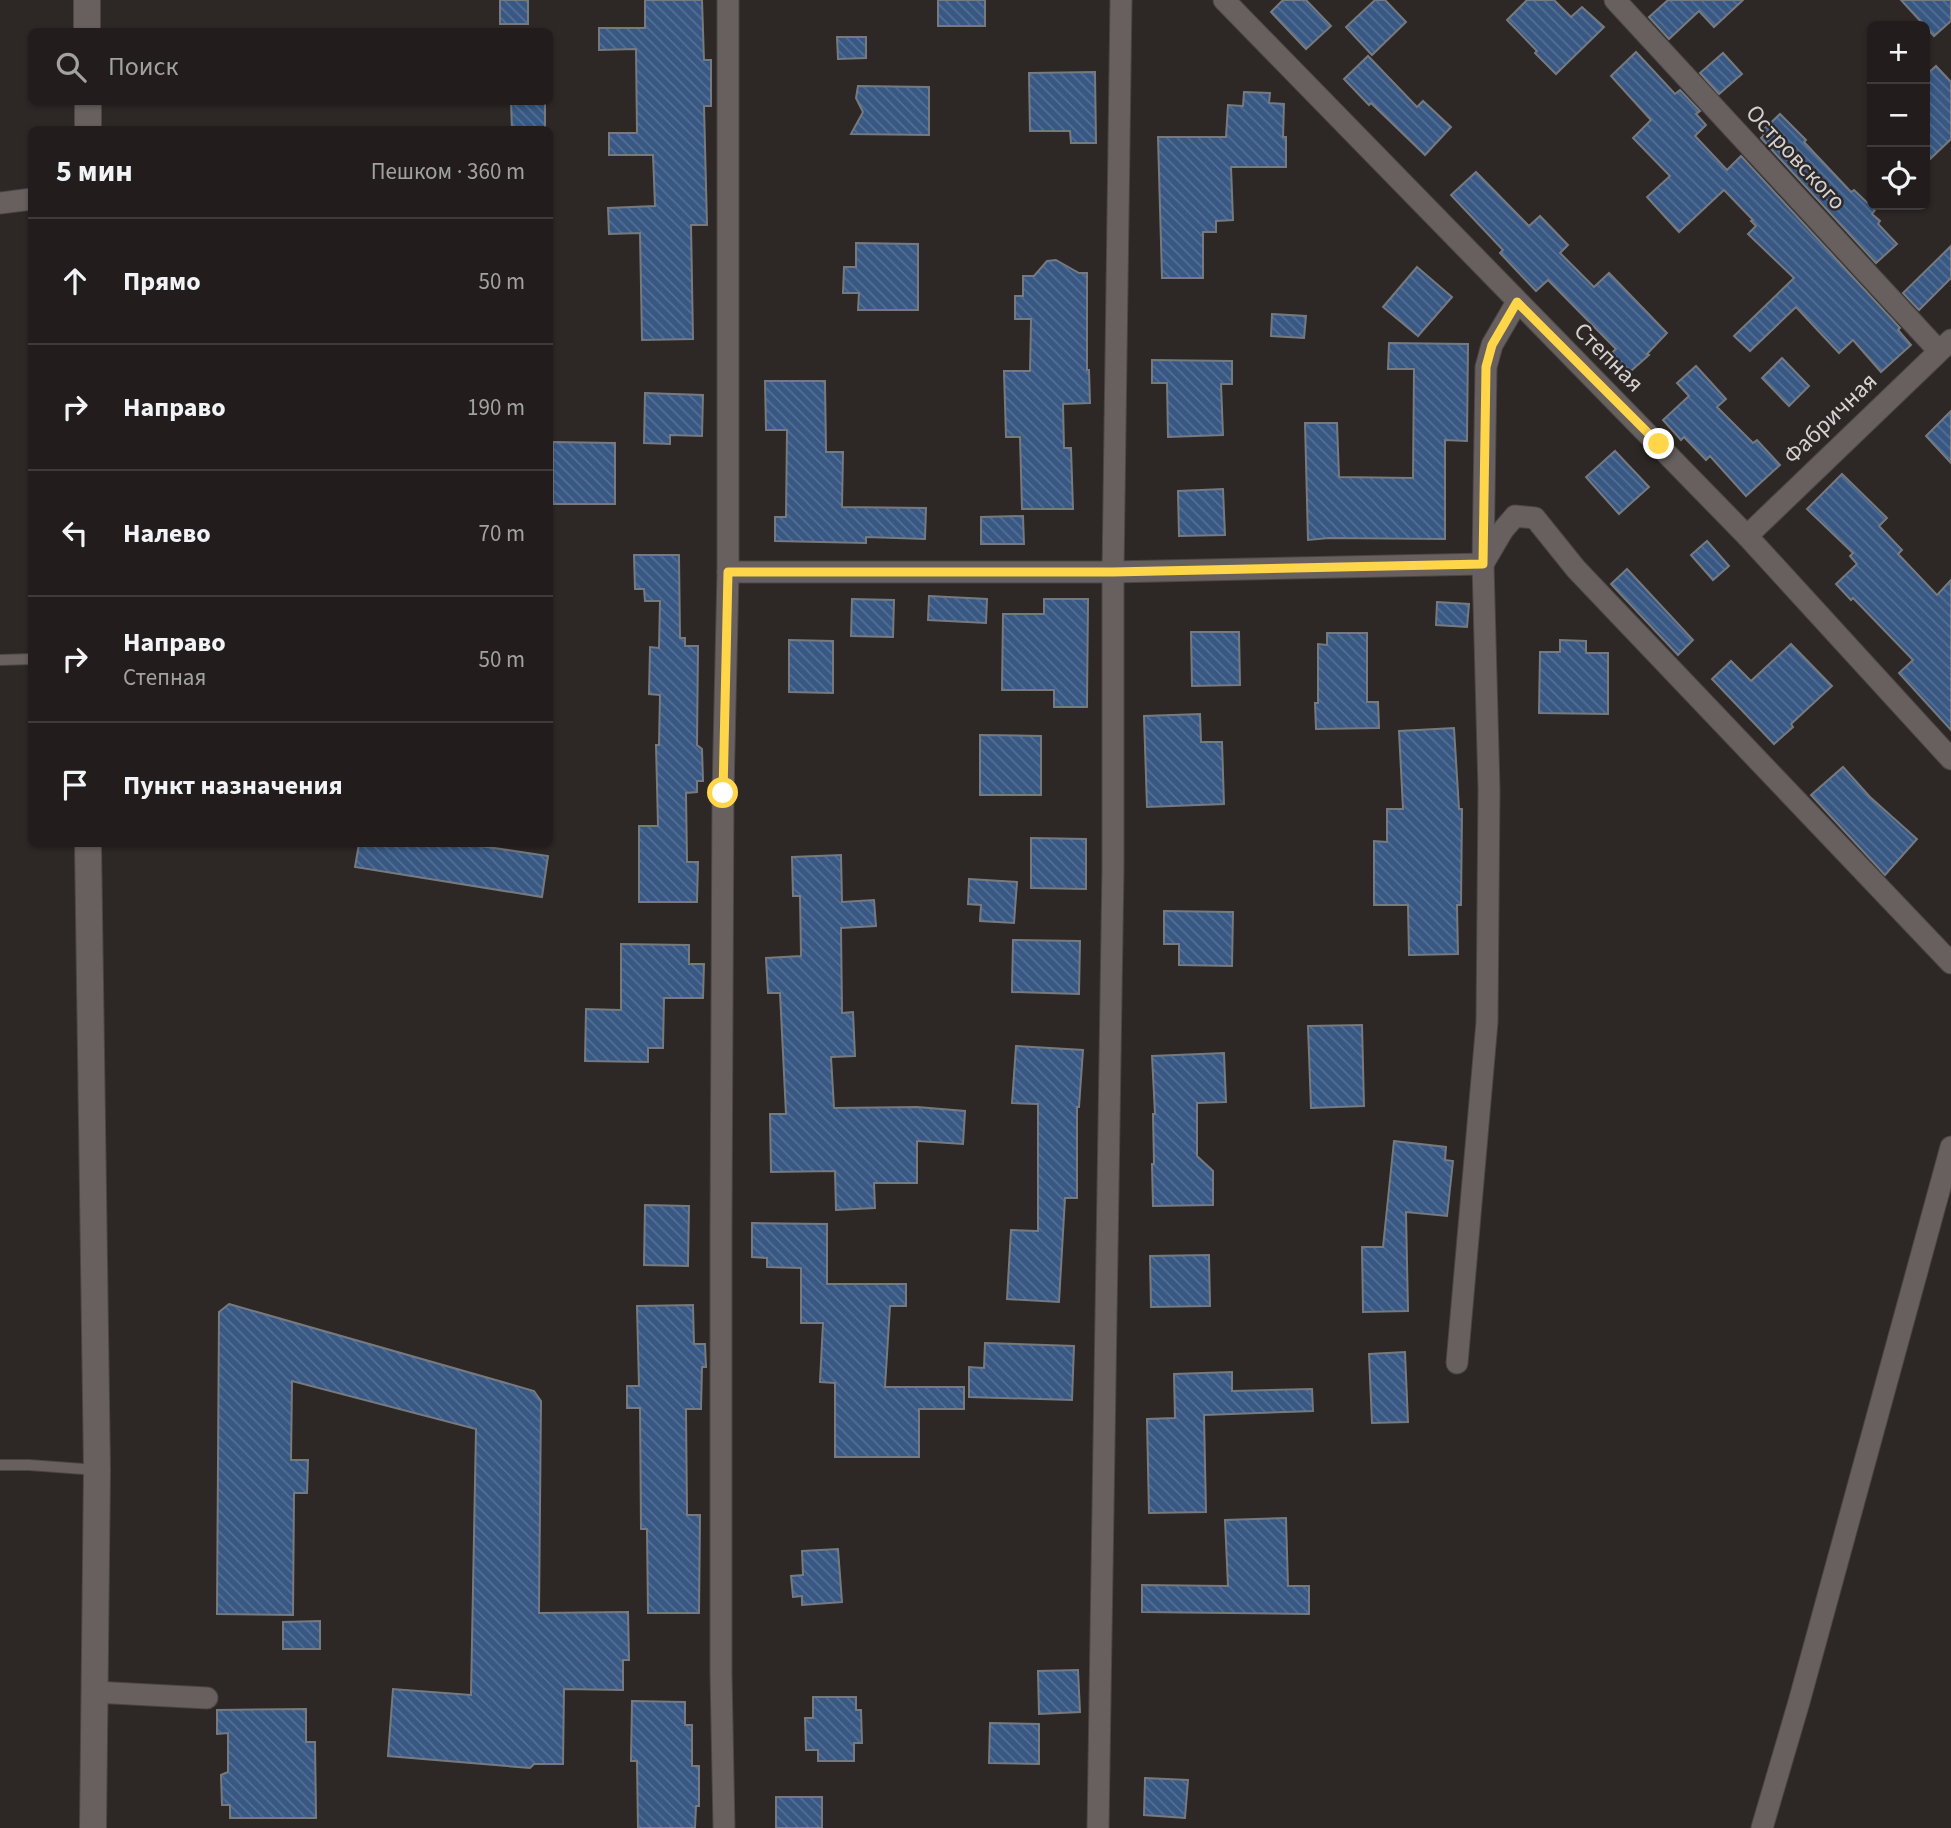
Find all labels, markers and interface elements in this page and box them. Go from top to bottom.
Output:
map controls [1867,21,1930,210]
button: + [1867,21,1930,84]
search box [28,28,553,105]
icon: search [52,48,90,86]
text: Поиск [108,48,178,85]
button: − [1867,84,1930,147]
street label: Островского [1737,97,1854,218]
button: locate [1867,147,1930,210]
text: 5 мин [56,150,133,193]
text: Пешком · 360 m [371,155,525,188]
icon: ahead [56,262,94,300]
text: Прямо [123,263,201,300]
text: 50 m [478,265,525,298]
street label: Степная [1566,314,1652,400]
street label: Фабричная [1775,364,1885,472]
icon: right [56,388,94,426]
text: Направо [123,389,226,426]
text: 190 m [467,391,525,424]
route end [1643,428,1674,459]
icon: left [56,514,94,552]
text: Налево [123,515,211,552]
text: 70 m [478,517,525,550]
text: Направо [123,624,226,661]
icon: right [56,640,94,678]
text: 50 m [478,643,525,676]
text: Степная [123,661,206,694]
icon: arrive [56,766,94,804]
text: Пункт назначения [123,767,343,804]
route start [707,777,738,808]

